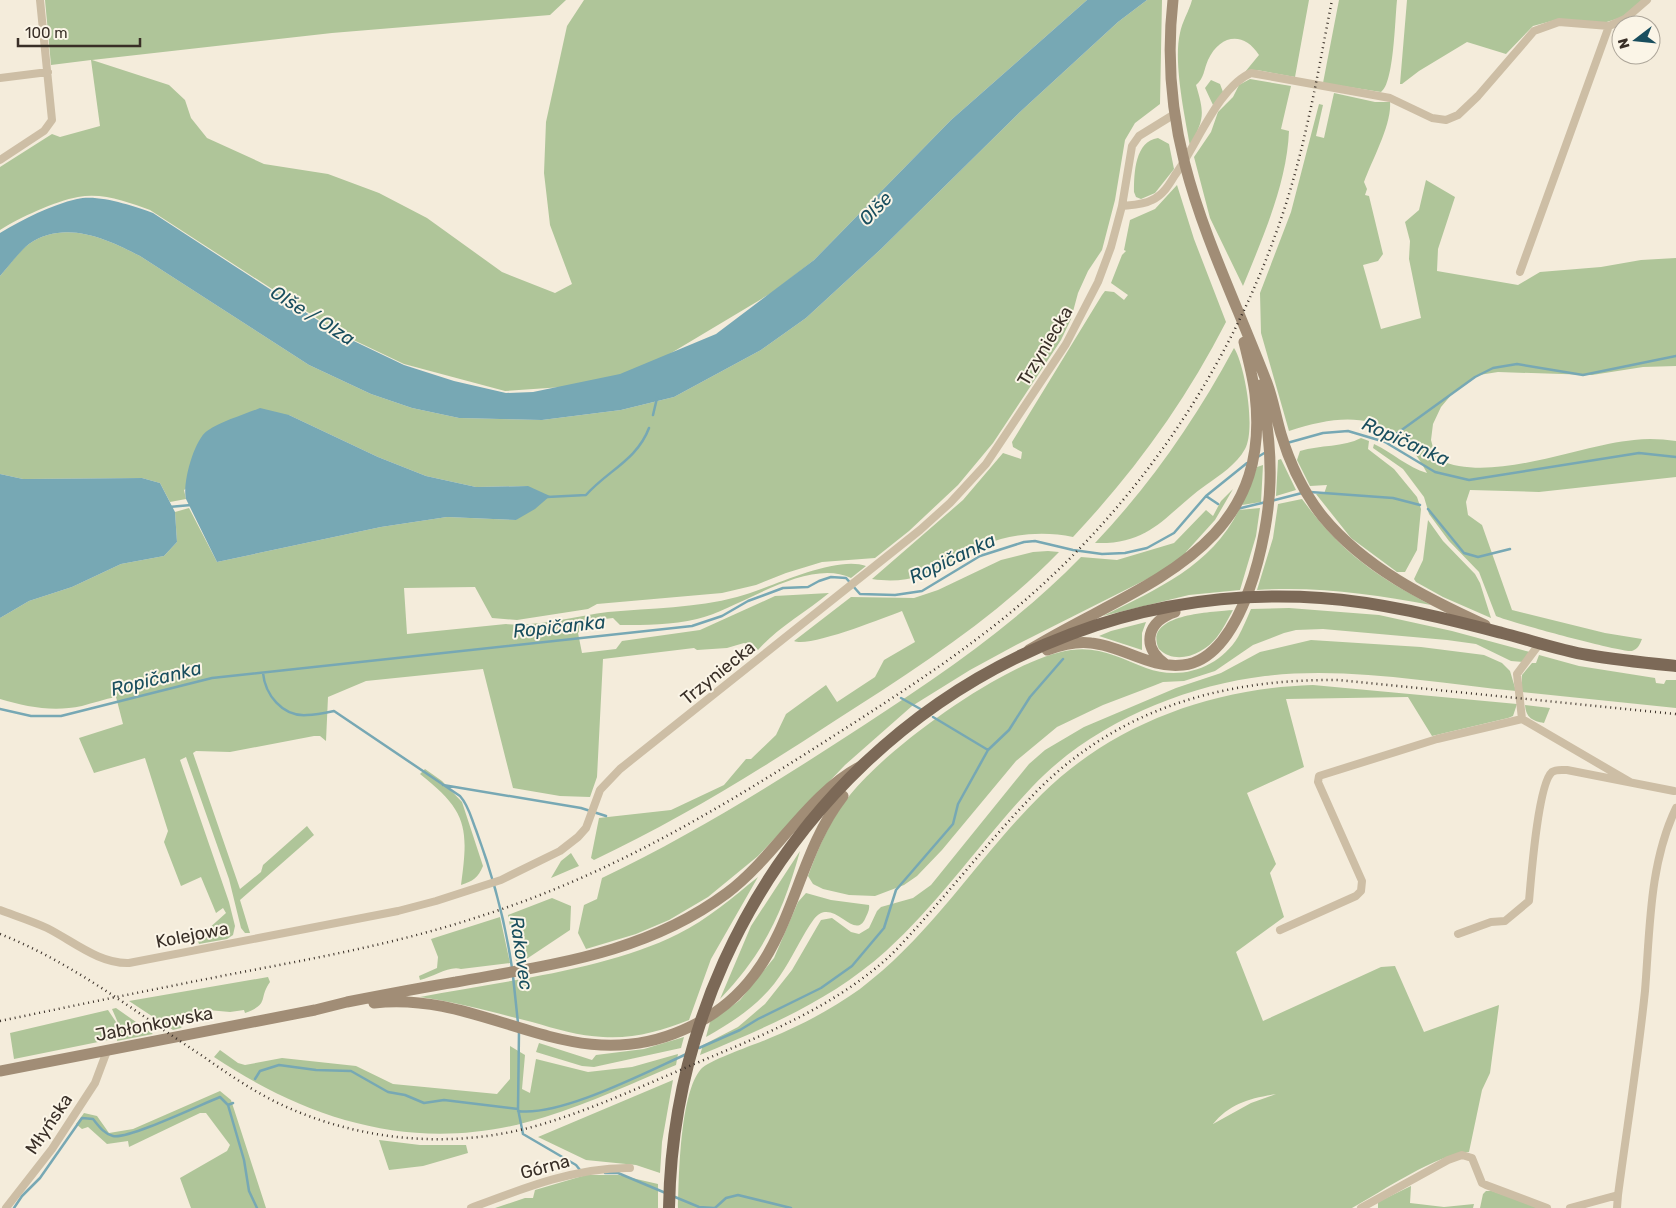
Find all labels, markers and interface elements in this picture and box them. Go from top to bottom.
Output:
scale bar [18,15,140,47]
north arrow [1611,15,1661,65]
text: 100 m [25,24,67,42]
text: N [1614,36,1634,51]
water label: Olše [854,186,897,230]
water label: Olše / Olza [266,281,359,350]
street label: Trzyniecka [1013,302,1077,390]
water label: Ropičanka [1359,412,1453,471]
water label: Ropičanka [905,528,999,589]
water label: Ropičanka [512,610,607,643]
street label: Trzyniecka [676,636,760,710]
water label: Ropičanka [108,656,204,701]
water label: Rakovec [505,915,538,992]
street label: Kolejowa [154,917,230,953]
street label: Jabłonkowska [93,1002,215,1046]
street label: Młyńska [21,1090,77,1158]
street label: Górna [518,1150,572,1184]

